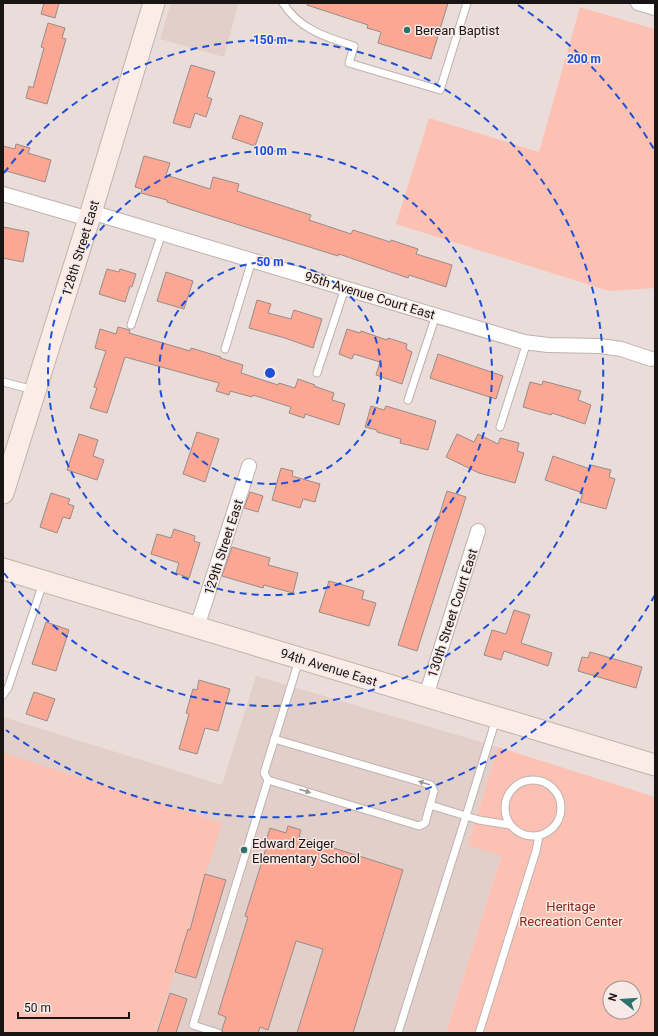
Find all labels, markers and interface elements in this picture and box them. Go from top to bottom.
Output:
place label: Berean Baptist [415,23,500,38]
marker: Berean Baptist [402,25,412,35]
text: 150 m [253,33,287,47]
text: 200 m [567,52,601,66]
text: 100 m [253,144,287,158]
street label: 128th Street East [59,198,102,298]
text: 50 m [256,255,284,269]
street label: 95th Avenue Court East [303,268,437,322]
centre of rings [263,366,277,380]
street label: 129th Street East [201,498,246,597]
street label: 130th Street Court East [425,547,480,680]
street label: 94th Avenue East [279,646,379,689]
one-way arrow [418,780,430,786]
one-way arrow [299,789,311,795]
place label: Edward Zeiger Elementary School [252,836,360,866]
marker: Edward Zeiger Elementary School [239,845,249,855]
park label: Heritage Recreation Center [519,899,623,929]
north arrow [602,980,642,1020]
text: N [606,991,620,1003]
scale bar [18,994,129,1020]
text: 50 m [24,1001,51,1015]

